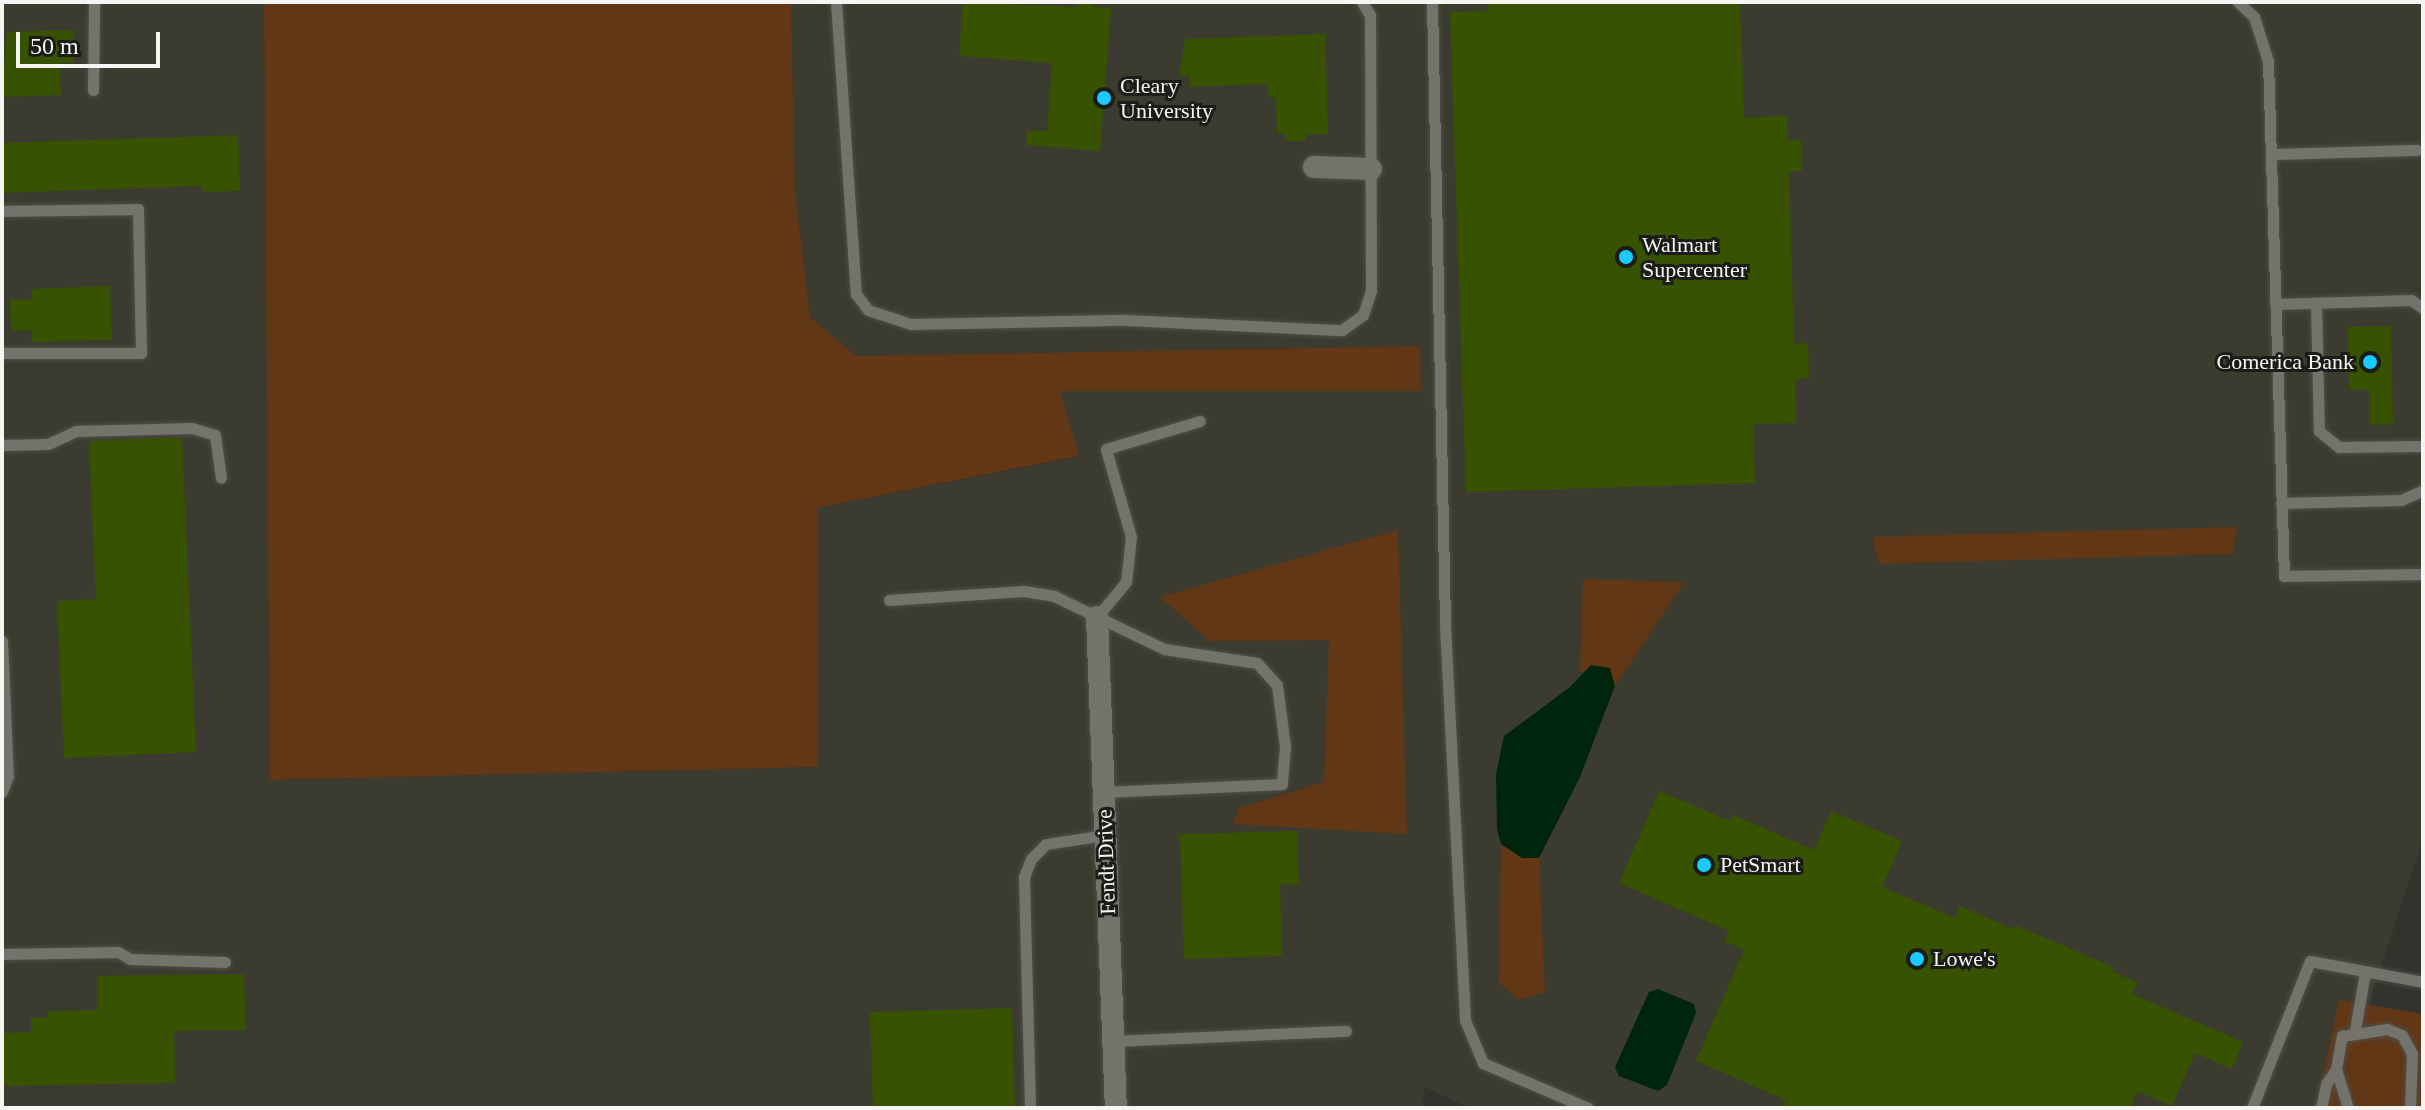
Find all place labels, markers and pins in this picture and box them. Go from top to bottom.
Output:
place label: Cleary University [1120,72,1213,124]
marker: Cleary University [1095,89,1113,107]
place label: Walmart Supercenter [1642,231,1747,282]
marker: Walmart Supercenter [1617,248,1635,266]
place label: Comerica Bank [2217,349,2354,375]
marker: Comerica Bank [2361,353,2379,371]
place label: PetSmart [1720,852,1801,878]
marker: PetSmart [1695,856,1713,874]
place label: Lowe's [1933,946,1996,972]
marker: Lowe's [1908,950,1926,968]

